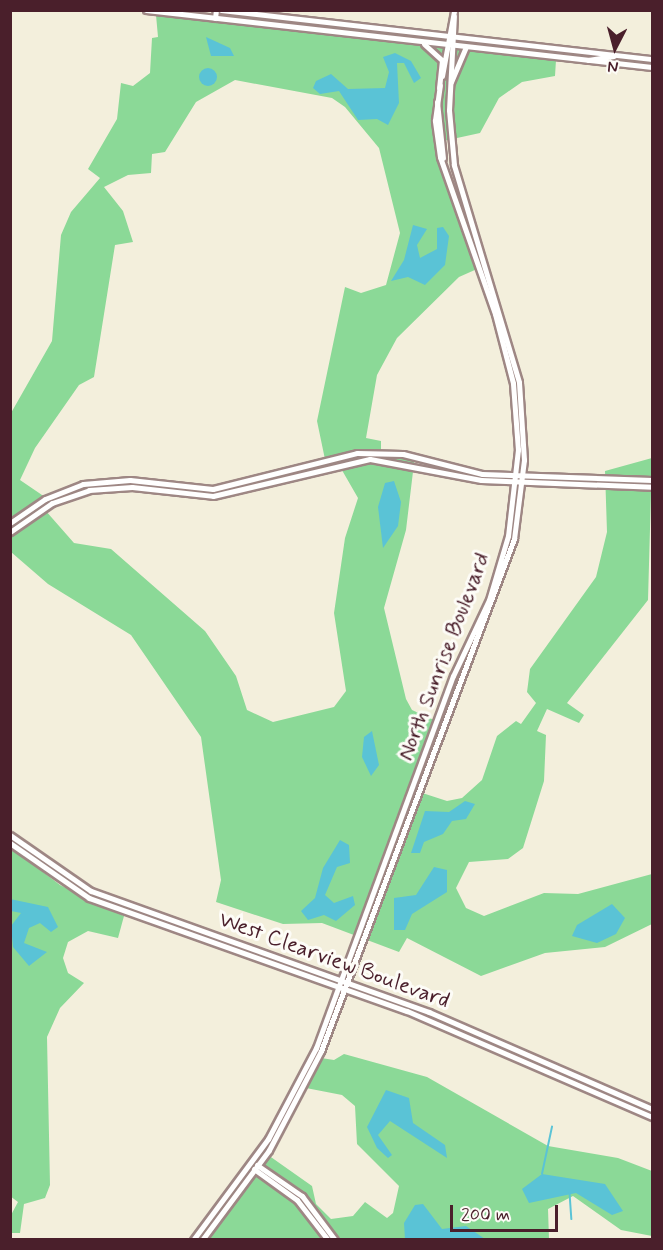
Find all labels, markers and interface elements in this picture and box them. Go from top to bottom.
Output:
north arrow [585,18,645,78]
text: N [607,55,619,77]
street label: North Sunrise Boulevard [393,549,497,765]
street label: West Clearview Boulevard [218,908,450,1014]
scale bar [453,1193,561,1231]
text: 200 m [461,1203,510,1227]

